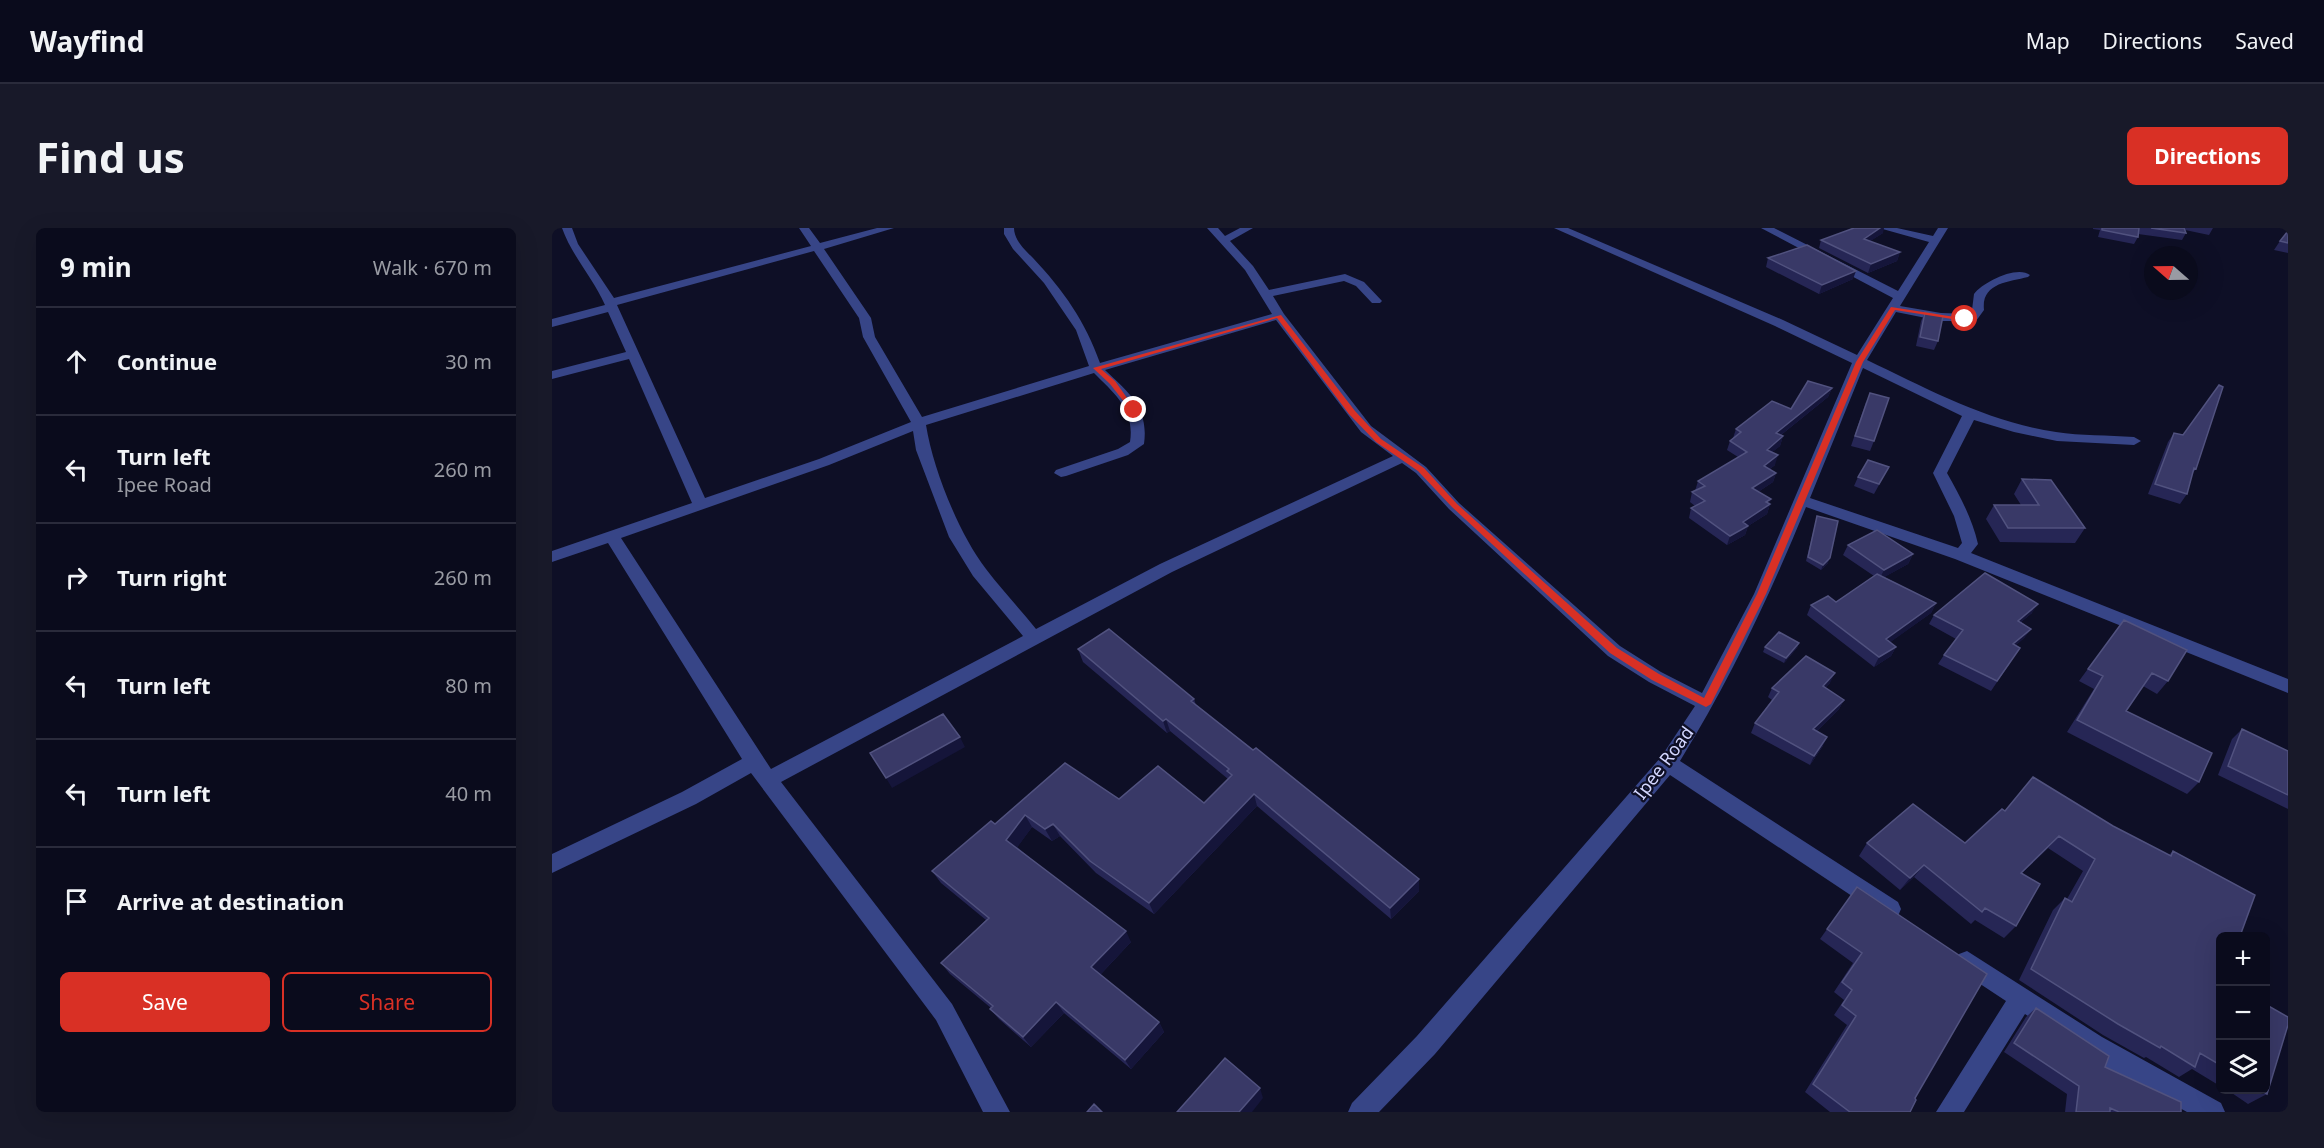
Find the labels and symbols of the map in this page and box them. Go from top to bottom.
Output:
north arrow [2144,246,2198,300]
route start [1951,305,1977,331]
route end [1120,396,1146,422]
street label: Ipee Road [1628,721,1698,804]

